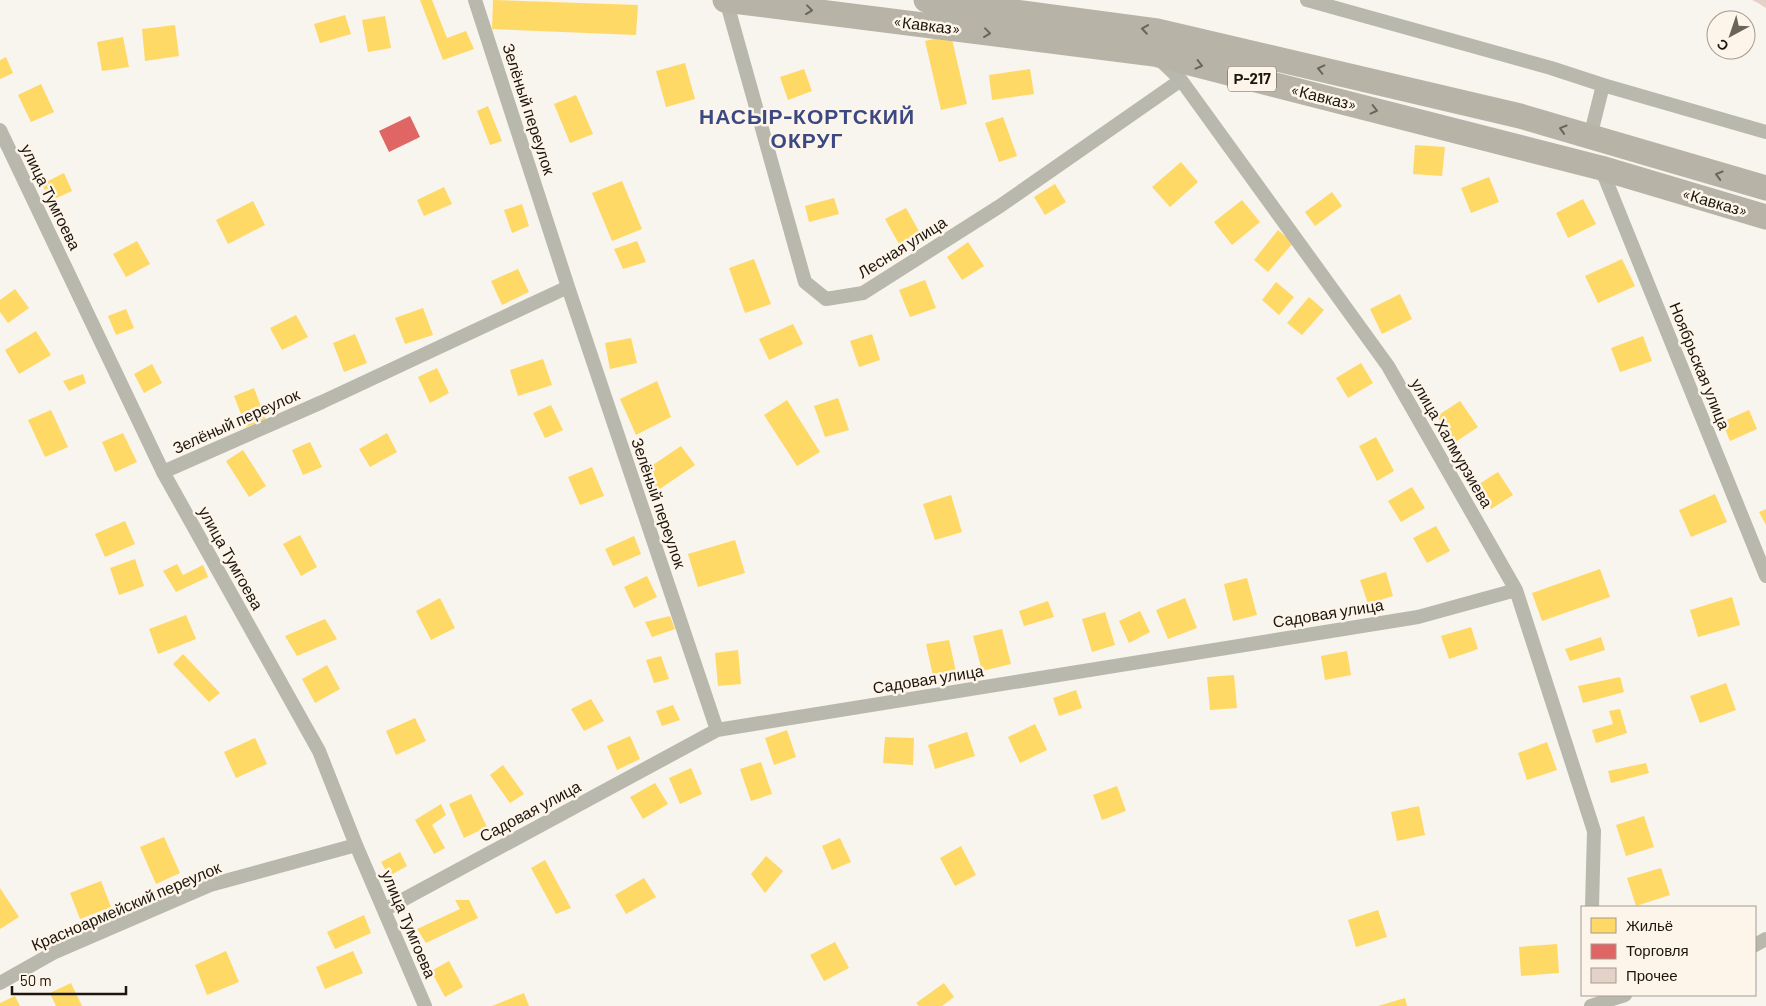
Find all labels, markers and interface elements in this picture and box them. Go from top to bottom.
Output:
one-way arrow [804,5,813,15]
north arrow [1706,10,1756,60]
street label: «Кавказ» [892,11,962,38]
one-way arrow [1141,24,1149,35]
one-way arrow [983,27,991,38]
text: С [1713,36,1732,55]
street label: Зелёный переулок [499,41,560,178]
one-way arrow [1195,60,1203,70]
one-way arrow [1316,64,1325,75]
road number: Р-217 [1228,66,1276,92]
street label: «Кавказ» [1289,79,1359,114]
district label: НАСЫР-КОРТСКИЙ ОКРУГ [699,103,915,152]
one-way arrow [1369,104,1378,115]
one-way arrow [1560,124,1568,134]
street label: улица Тумгоева [18,141,85,253]
one-way arrow [1716,170,1724,180]
street label: «Кавказ» [1680,183,1750,220]
street label: Лесная улица [854,212,950,281]
street label: Ноябрьская улица [1666,299,1735,432]
street label: улица Халмурзиева [1408,375,1497,511]
street label: Зелёный переулок [169,384,303,457]
street label: Зелёный переулок [628,435,691,572]
street label: улица Тумгоева [195,503,268,613]
street label: Садовая улица [1271,594,1385,631]
street label: Садовая улица [871,660,985,697]
street label: Садовая улица [476,776,584,845]
street label: Красноармейский переулок [28,857,224,954]
street label: улица Тумгоева [378,867,441,981]
legend [1581,906,1756,996]
text: Жильё [1626,916,1673,934]
text: Торговля [1626,941,1689,959]
scale bar [12,964,126,996]
text: Прочее [1626,966,1678,984]
text: 50 m [20,971,52,989]

